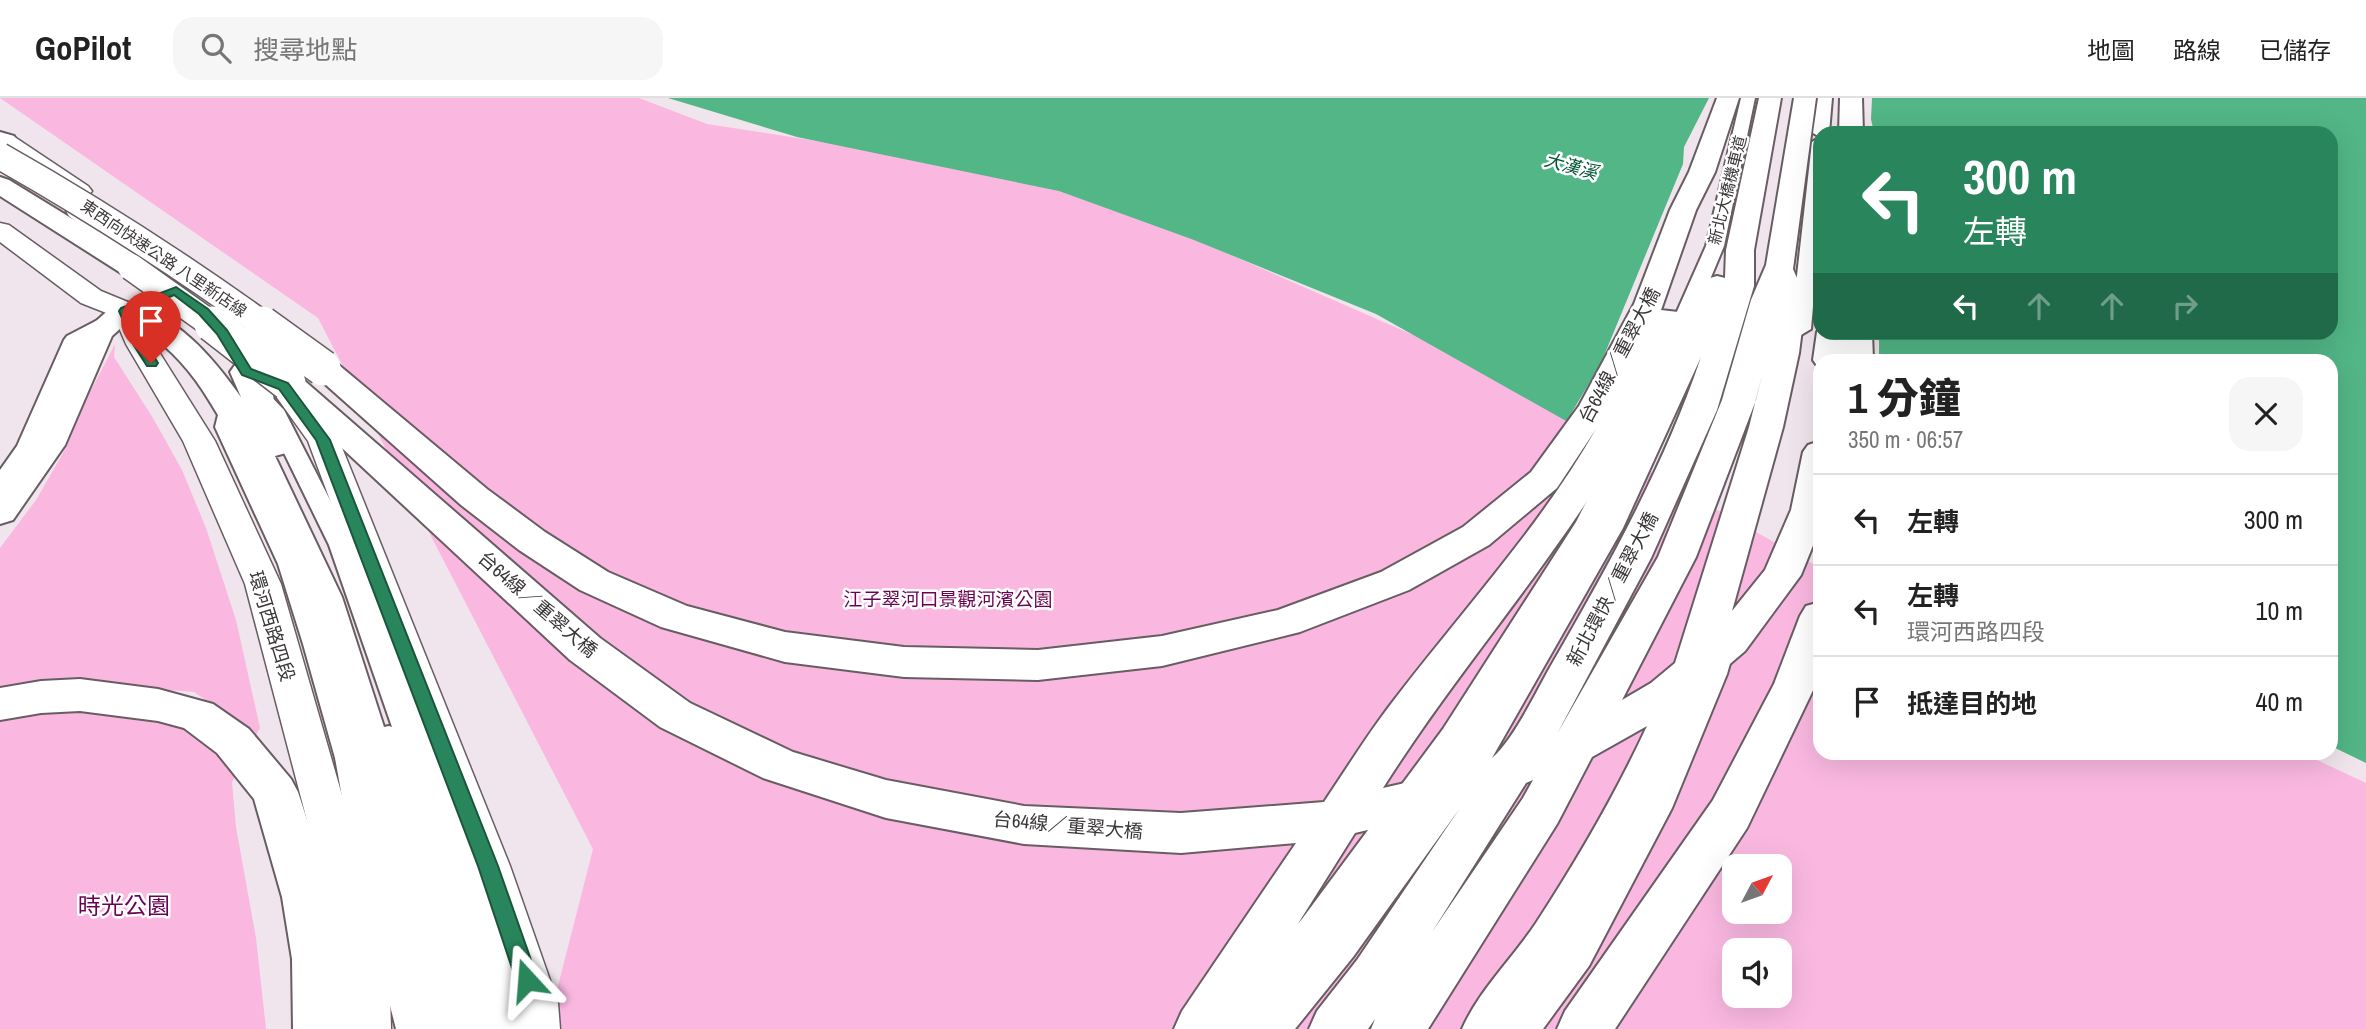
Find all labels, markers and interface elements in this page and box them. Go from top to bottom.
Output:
search box [173,17,663,80]
text: GoPilot [35,26,131,70]
icon: search [197,29,235,67]
text: 搜尋地點 [253,32,357,67]
text: 地圖 [2087,34,2135,66]
text: 路線 [2173,34,2221,66]
text: 已儲存 [2259,34,2331,66]
street label: 新北大橋機車道 [1703,133,1751,247]
text: 300 m [1963,143,2077,209]
water label: 大漢溪 [1542,147,1603,186]
icon: left [1848,154,1939,245]
street label: 東西向快速公路 八里新店線 [77,194,251,322]
text: 左轉 [1963,210,2027,253]
street label: 台64線／重翠大橋 [1572,283,1666,427]
icon: left [1947,287,1985,325]
icon: ahead [2020,287,2058,325]
icon: ahead [2093,287,2131,325]
icon: right [2166,287,2204,325]
pin [121,291,181,363]
icon: arrive [132,302,170,340]
text: 1 分鐘 [1848,370,1961,426]
button: close [2229,377,2303,451]
text: 350 m · 06:57 [1848,424,1963,455]
icon: left [1848,501,1886,539]
text: 300 m [2244,502,2303,537]
text: 左轉 [1907,504,1959,539]
street label: 新北環快／重翠大橋 [1560,507,1664,671]
street label: 台64線／重翠大橋 [473,545,603,663]
street label: 環河西路四段 [243,568,301,684]
text: 左轉 [1907,578,1959,613]
park label: 江子翠河口景觀河濱公園 [843,586,1053,612]
icon: left [1848,592,1886,630]
text: 10 m [2256,593,2303,628]
text: 環河西路四段 [1907,616,2045,647]
icon: arrive [1848,683,1886,721]
text: 40 m [2256,684,2303,719]
text: 抵達目的地 [1907,686,2037,721]
street label: 台64線／重翠大橋 [992,805,1144,845]
north arrow [1722,854,1792,924]
map controls [1722,854,1792,1008]
park label: 時光公園 [78,890,170,921]
button: sound [1722,938,1792,1008]
position arrow [490,943,564,1017]

